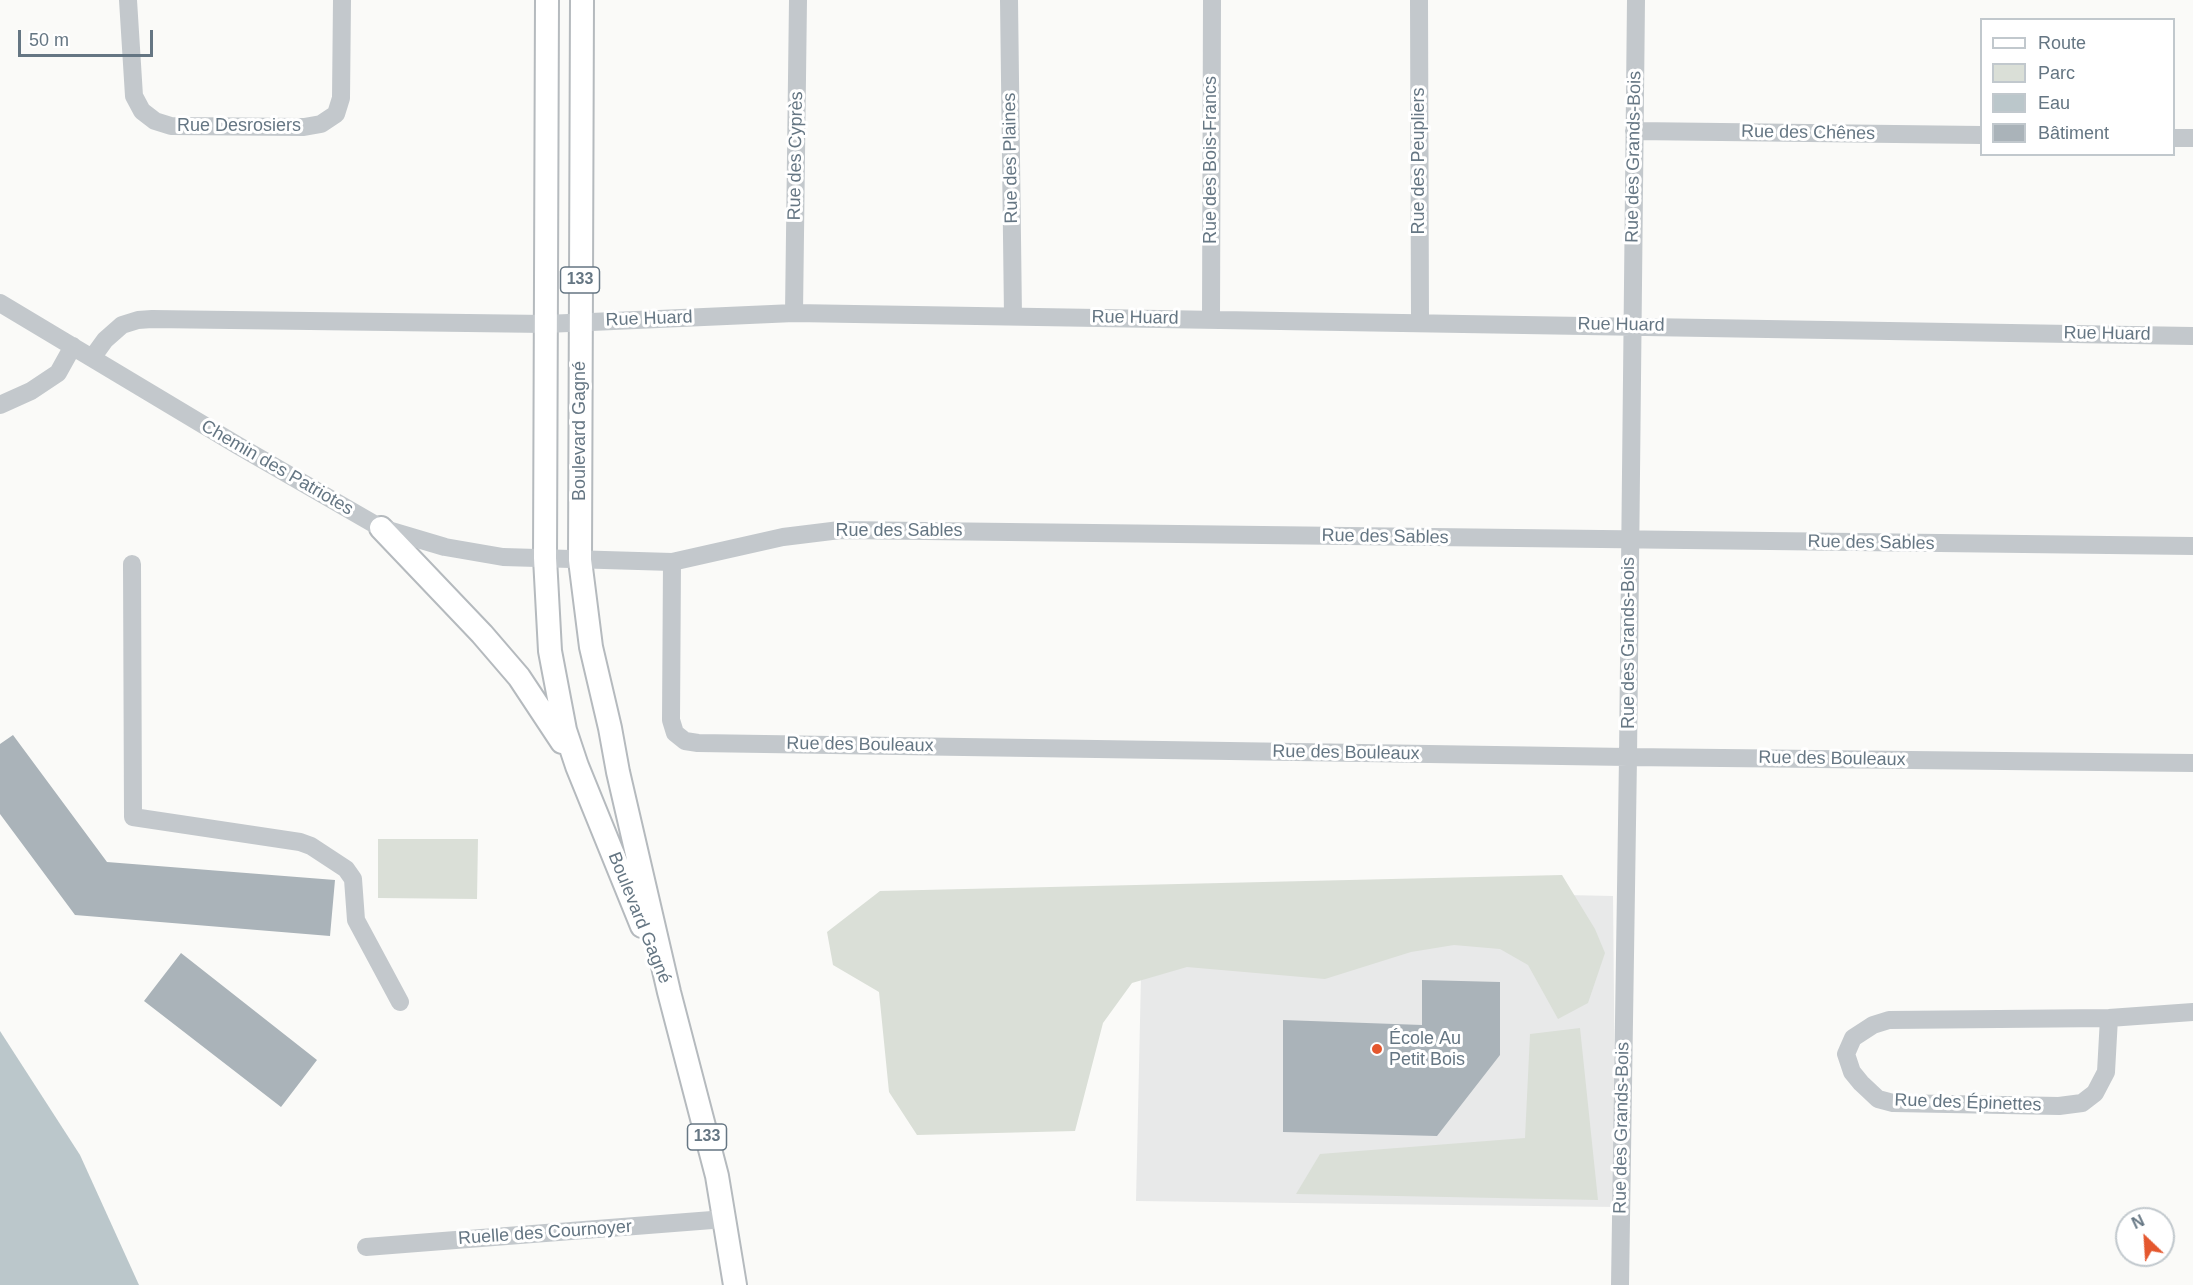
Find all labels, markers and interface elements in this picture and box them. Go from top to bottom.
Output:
scale bar [21,18,156,56]
legend [1980,18,2175,156]
text: 50 m [29,30,69,50]
text: Route [2038,33,2086,53]
text: Parc [2038,63,2075,83]
street label: Rue des Grands-Bois [1622,71,1646,243]
street label: Rue des Bois-Francs [1200,76,1222,244]
street label: Rue des Peupliers [1408,87,1430,235]
street label: Rue des Cyprès [784,91,808,221]
street label: Rue des Plaines [999,92,1023,224]
text: Eau [2038,93,2070,113]
street label: Rue Desrosiers [177,115,301,137]
street label: Rue des Chênes [1741,121,1875,145]
text: Bâtiment [2038,123,2109,143]
road number: 133 [560,267,600,293]
street label: Rue Huard [1091,306,1179,330]
street label: Rue Huard [605,307,693,331]
street label: Rue Huard [1577,313,1665,337]
street label: Rue Huard [2063,322,2151,346]
street label: Boulevard Gagné [569,361,591,501]
street label: Chemin des Patriotes [197,416,357,520]
street label: Rue des Sables [835,520,963,542]
street label: Rue des Sables [1321,525,1449,549]
street label: Rue des Sables [1807,531,1935,555]
street label: Rue des Grands-Bois [1618,557,1640,729]
street label: Rue des Bouleaux [786,733,934,757]
street label: Rue des Bouleaux [1272,741,1420,765]
street label: Rue des Bouleaux [1758,747,1906,771]
street label: Boulevard Gagné [603,849,675,987]
place label: École Au Petit Bois [1389,1028,1465,1070]
marker: École Au Petit Bois [1370,1042,1384,1056]
street label: Rue des Grands-Bois [1610,1042,1634,1214]
street label: Rue des Épinettes [1894,1090,2042,1116]
road number: 133 [688,1124,726,1150]
north arrow [2115,1207,2175,1267]
text: N [2129,1212,2147,1232]
street label: Ruelle des Cournoyer [457,1216,633,1250]

